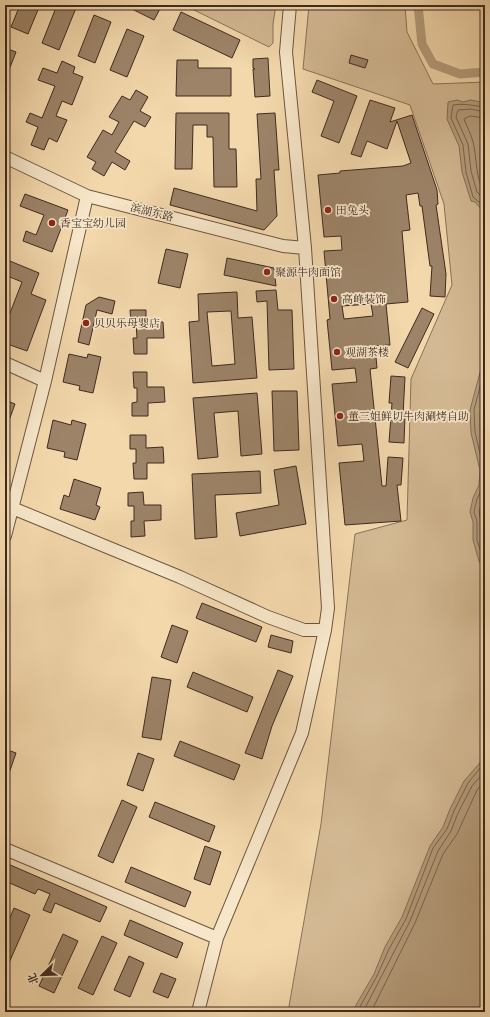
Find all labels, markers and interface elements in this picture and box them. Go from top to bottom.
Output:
street label: 滨湖东路 [129,200,175,224]
place label: 田兔头 [336,203,369,217]
marker: 田兔头 [323,205,333,215]
place label: 香宝宝幼儿园 [60,216,126,230]
marker: 香宝宝幼儿园 [47,218,57,228]
place label: 聚源牛肉面馆 [275,265,341,279]
marker: 聚源牛肉面馆 [262,267,272,277]
place label: 高峰装饰 [342,292,386,306]
marker: 高峰装饰 [329,294,339,304]
place label: 贝贝乐母婴店 [94,316,160,330]
marker: 贝贝乐母婴店 [81,318,91,328]
place label: 观湖茶楼 [345,345,389,359]
marker: 观湖茶楼 [332,347,342,357]
place label: 董三姐鲜切牛肉涮烤自助 [348,409,469,423]
marker: 董三姐鲜切牛肉涮烤自助 [335,411,345,421]
north arrow [22,955,62,995]
text: 北 [24,971,41,987]

